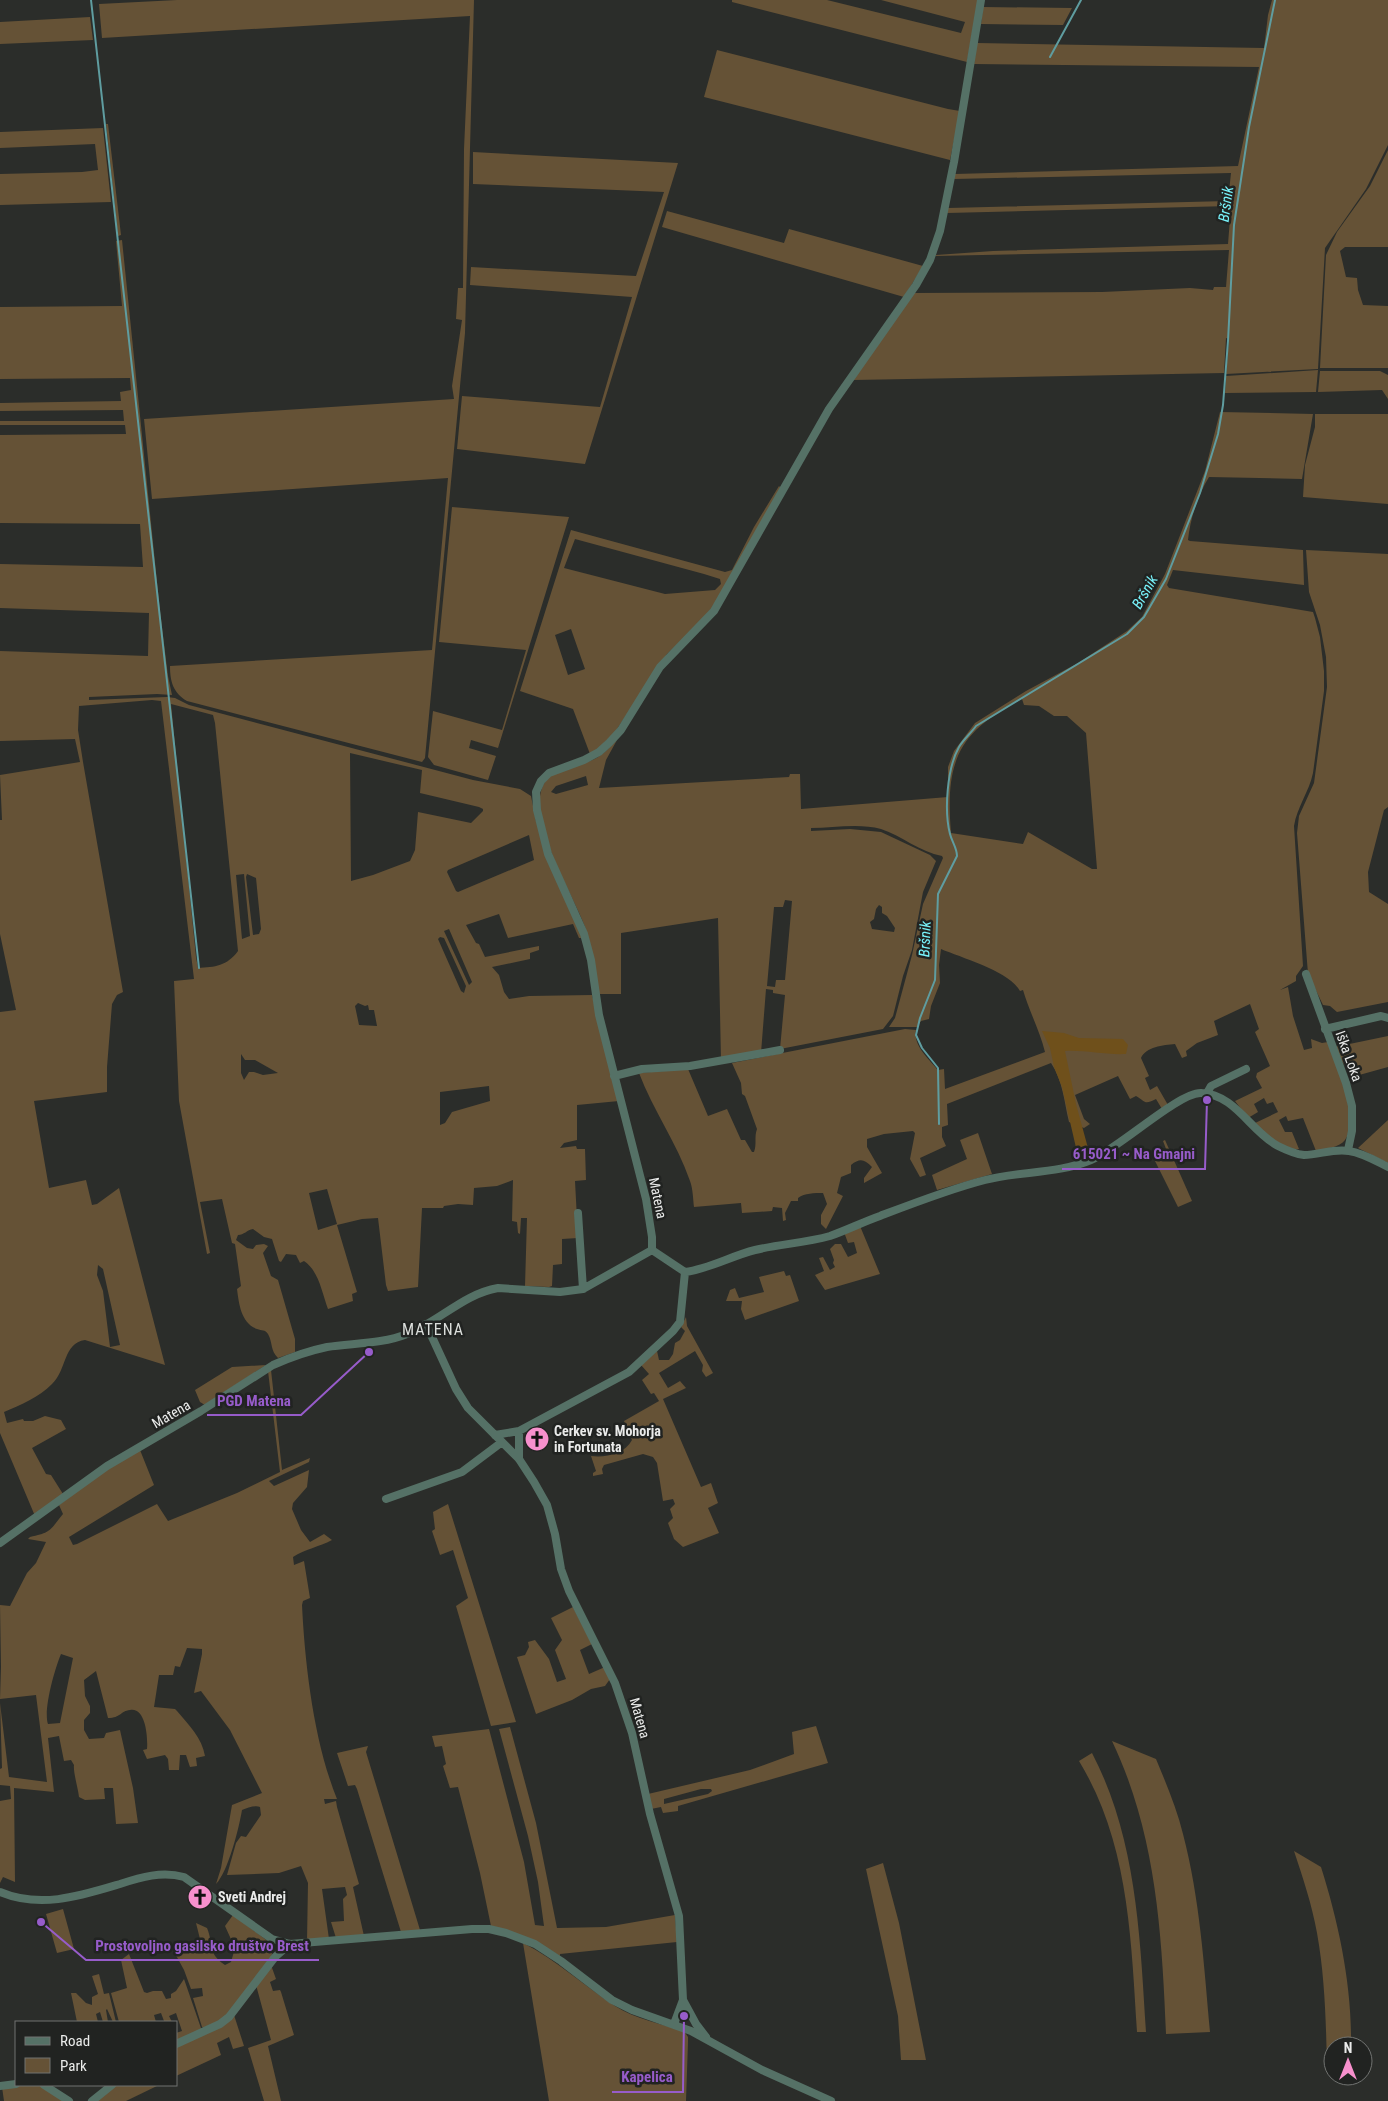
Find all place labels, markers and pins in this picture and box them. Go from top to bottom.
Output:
callout: 615021 ~ Na Gmajni [1062,1139,1205,1169]
callout: PGD Matena [207,1385,301,1415]
place label: Cerkev sv. Mohorja in Fortunata [554,1423,661,1455]
church icon: Cerkev sv. Mohorja in Fortunata [524,1426,550,1452]
church icon: Sveti Andrej [187,1884,213,1910]
place label: Sveti Andrej [218,1889,286,1905]
callout: Prostovoljno gasilsko društvo Brest [86,1930,319,1960]
callout: Kapelica [612,2062,683,2092]

